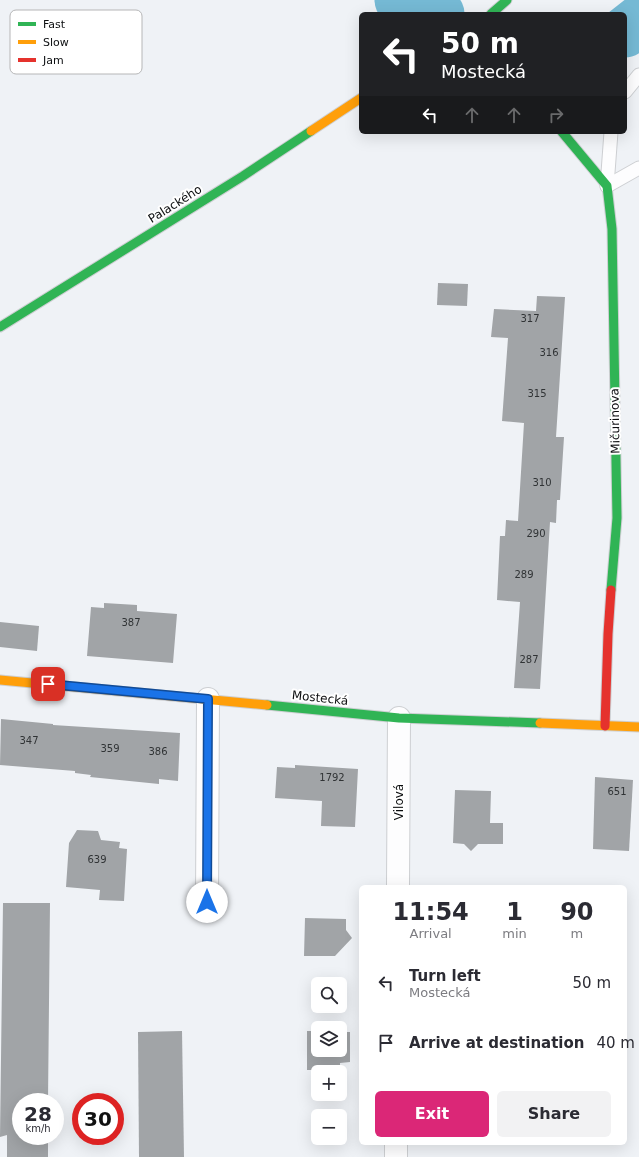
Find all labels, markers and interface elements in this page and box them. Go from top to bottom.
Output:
legend [10,10,142,74]
text: Fast [43,18,66,31]
text: 50 m [441,27,519,60]
icon: left [375,28,427,80]
text: Slow [43,36,69,49]
text: Jam [42,54,64,67]
text: Mostecká [441,61,526,82]
icon: left [419,104,441,126]
icon: ahead [461,104,483,126]
icon: ahead [503,104,525,126]
icon: right [545,104,567,126]
street label: Palackého [146,182,204,226]
house number: 317 [520,313,540,324]
house number: 316 [539,347,559,358]
house number: 315 [527,388,547,399]
street label: Mičurinova [607,388,623,454]
house number: 310 [532,477,552,488]
house number: 290 [526,528,546,539]
house number: 289 [514,569,534,580]
house number: 387 [121,617,141,628]
house number: 287 [519,654,539,665]
pin [31,667,65,701]
icon: arrive [37,673,59,695]
street label: Mostecká [291,688,349,708]
house number: 347 [19,735,39,746]
house number: 359 [100,743,120,754]
house number: 386 [148,746,168,757]
house number: 1792 [319,772,345,783]
street label: Vilová [392,784,406,820]
house number: 651 [607,786,627,797]
house number: 639 [87,854,107,865]
position arrow [186,881,228,923]
text: 11:54 [392,898,469,926]
text: 1 [506,898,523,926]
text: 90 [560,898,594,926]
text: Arrival [409,926,452,941]
text: min [502,926,527,941]
text: m [571,926,583,941]
text: Turn left [409,967,481,985]
icon: left [375,972,397,994]
text: 50 m [573,974,611,992]
map controls [311,977,347,1145]
button: search [311,977,347,1013]
text: Mostecká [409,985,470,1000]
button: layers [311,1021,347,1057]
icon: arrive [375,1032,397,1054]
text: Arrive at destination [409,1034,584,1052]
text: 40 m [596,1034,635,1052]
button: + [311,1065,347,1101]
button: Exit [375,1091,489,1137]
button: Share [497,1091,611,1137]
speed limit sign: 30 [72,1093,124,1145]
text: 28 [24,1102,52,1126]
button: − [311,1109,347,1145]
text: km/h [25,1123,51,1134]

